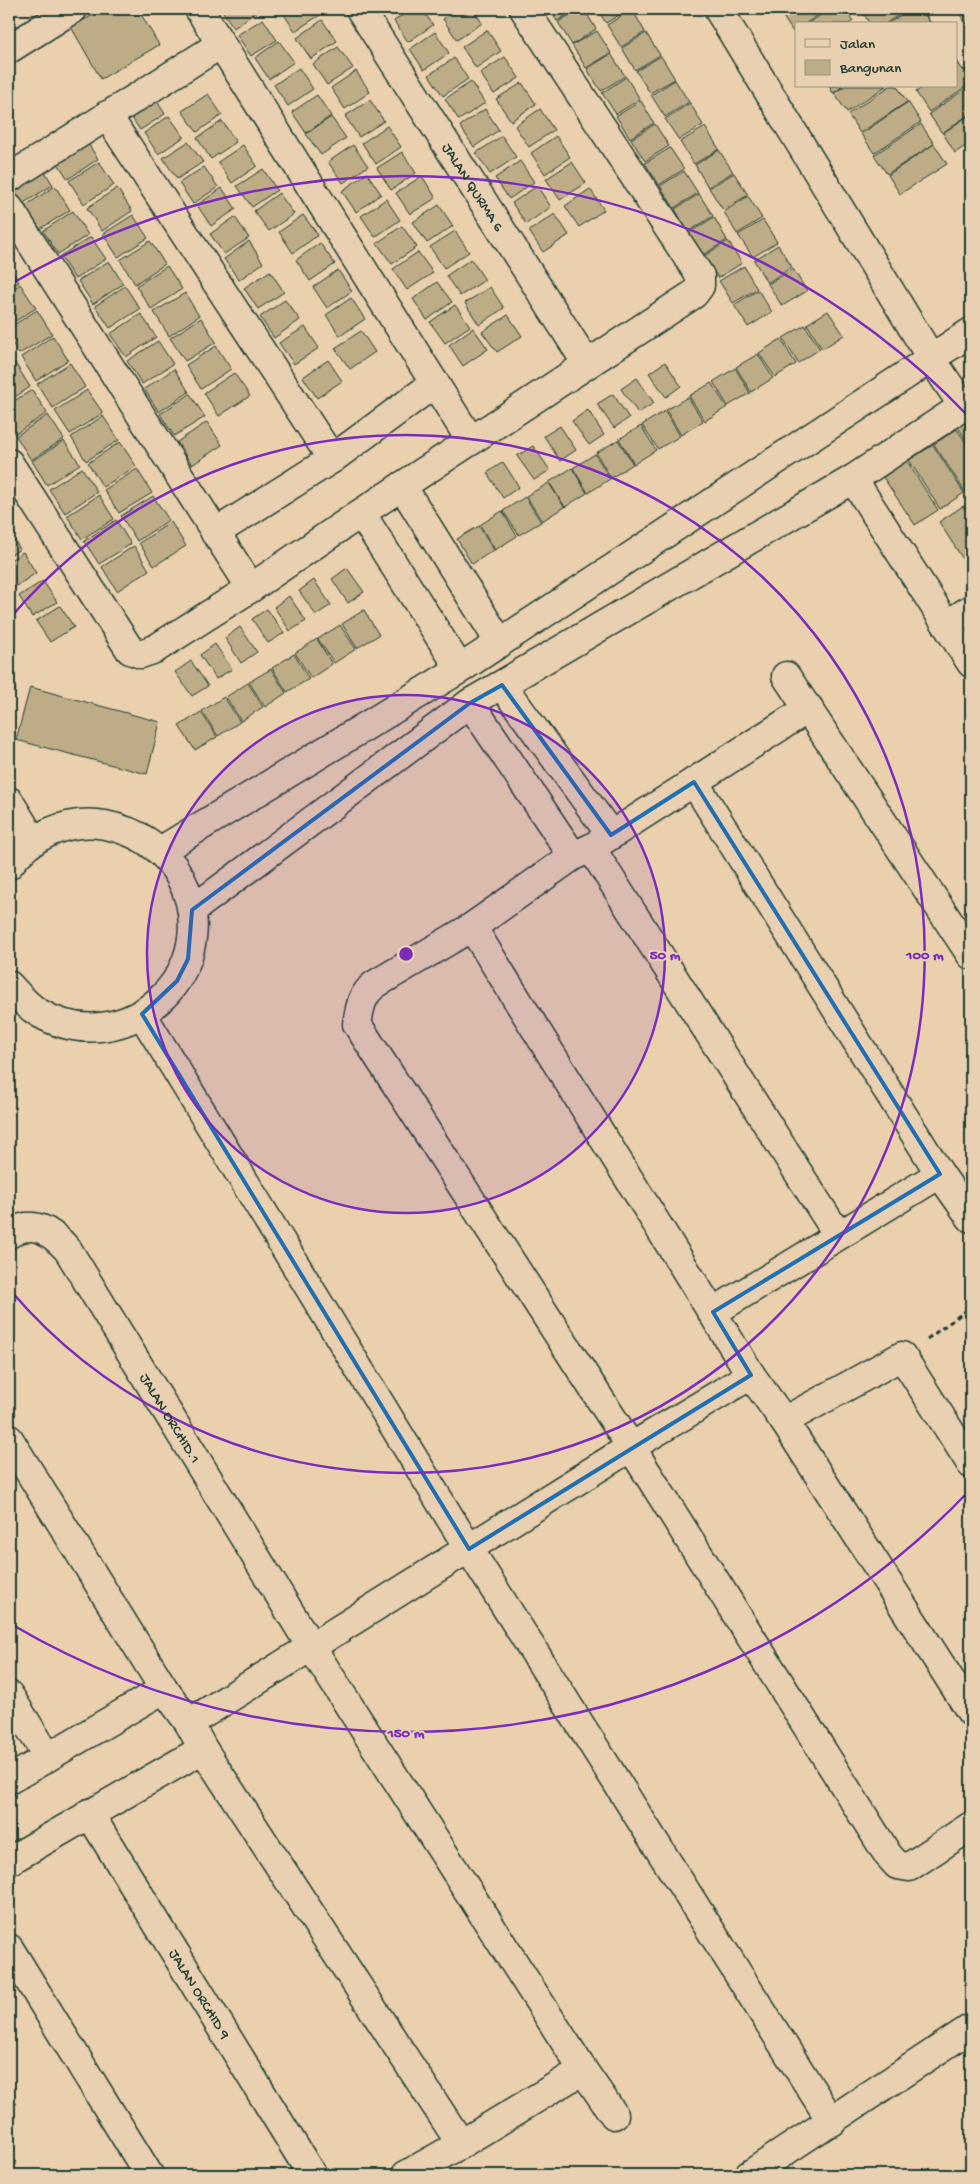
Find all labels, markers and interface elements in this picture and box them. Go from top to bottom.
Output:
legend [795,22,958,88]
text: Jalan [840,36,875,54]
text: Bangunan [839,60,901,78]
street label: JALAN QURMA 6 [437,140,507,236]
centre of rings [397,945,415,963]
text: 50 m [650,947,681,965]
text: 100 m [905,947,944,965]
street label: JALAN ORCHID.1 [135,1370,203,1467]
text: 150 m [387,1725,425,1743]
street label: JALAN ORCHID 9 [164,1946,233,2043]

